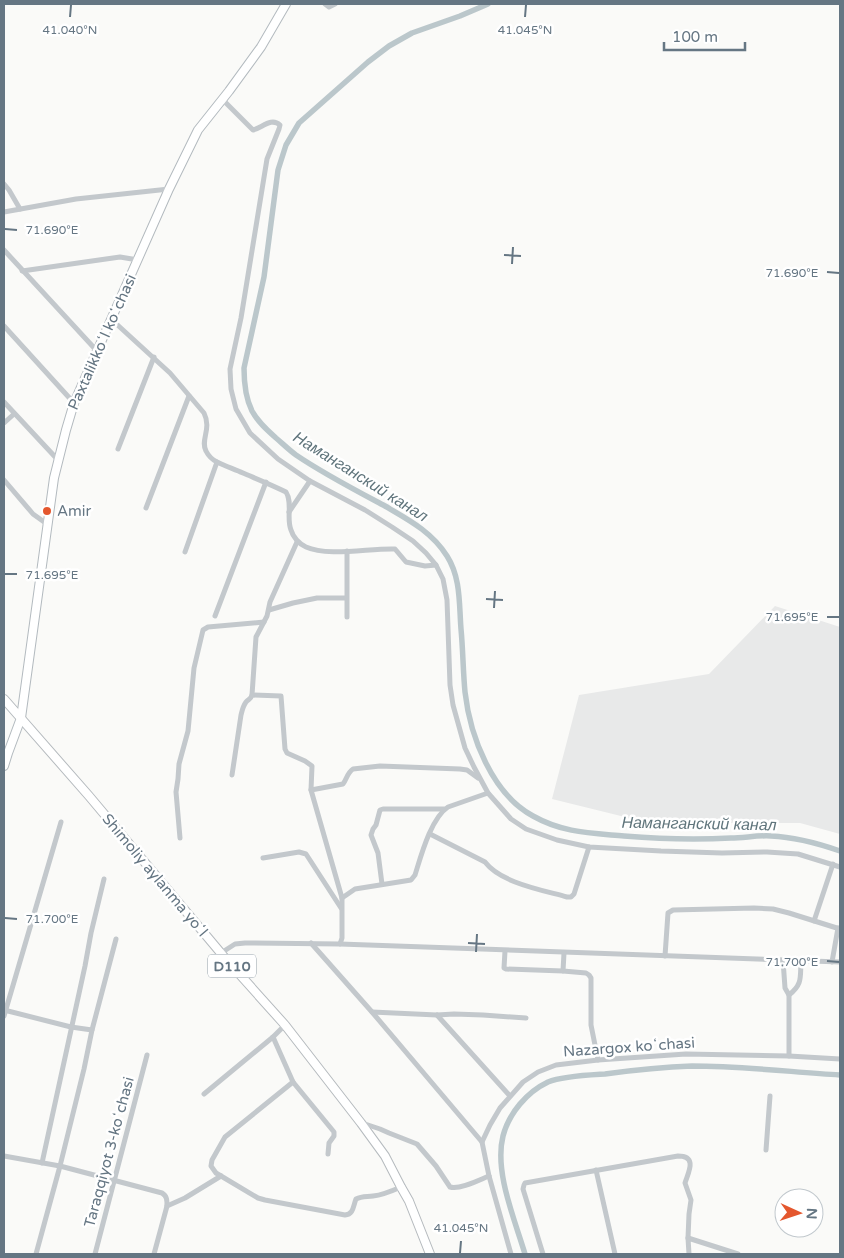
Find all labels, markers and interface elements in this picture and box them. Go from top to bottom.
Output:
scale bar [664,20,745,52]
text: 41.040°N [43,23,97,37]
text: 41.045°N [498,23,552,37]
text: 100 m [672,28,718,46]
text: 71.690°E [26,223,79,237]
text: 71.690°E [766,266,819,280]
street label: Paxtalikkoʻl koʻchasi [64,271,140,413]
water label: Наманганский канал [289,427,432,526]
place label: Amir [57,502,92,520]
marker: Amir [41,505,53,517]
text: 71.695°E [26,568,79,582]
text: 71.695°E [766,610,819,624]
street label: Shimoliy aylanma yoʻl [98,810,212,940]
water label: Наманганский канал [621,813,777,835]
text: 71.700°E [26,912,79,926]
road number: D110 [208,954,256,978]
text: 71.700°E [766,955,819,969]
street label: Nazargox koʻchasi [563,1033,695,1061]
street label: Taraqqiyot 3-koʻchasi [80,1075,138,1229]
north arrow [774,1188,824,1238]
text: N [803,1208,820,1220]
text: 41.045°N [434,1221,488,1235]

